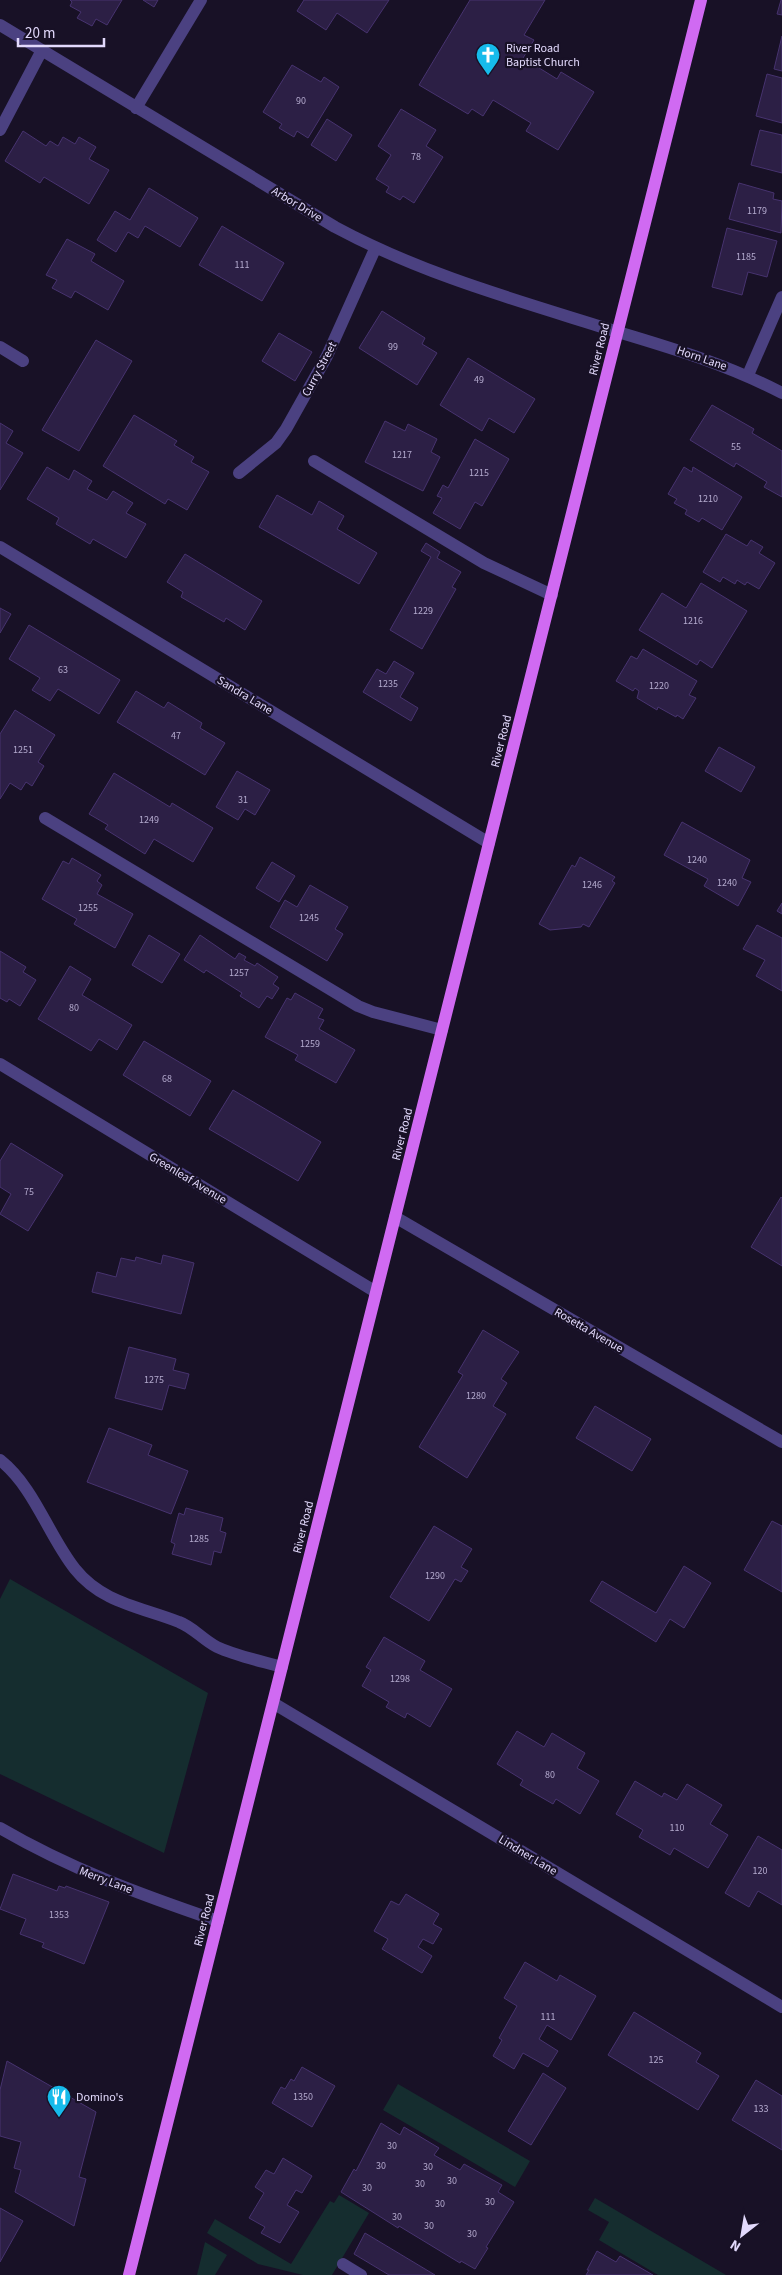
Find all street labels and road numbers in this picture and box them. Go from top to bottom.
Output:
street label: Arbor Drive [268,183,325,226]
street label: River Road [585,321,614,377]
street label: Curry Street [298,339,341,400]
street label: Horn Lane [675,342,729,375]
street label: Sandra Lane [214,672,276,719]
street label: River Road [487,713,516,769]
street label: River Road [388,1106,417,1162]
street label: Greenleaf Avenue [146,1149,230,1208]
street label: Rosetta Avenue [551,1304,626,1357]
street label: River Road [289,1499,318,1555]
street label: Lindner Lane [495,1831,560,1880]
street label: Merry Lane [77,1863,135,1898]
street label: River Road [190,1892,219,1948]

